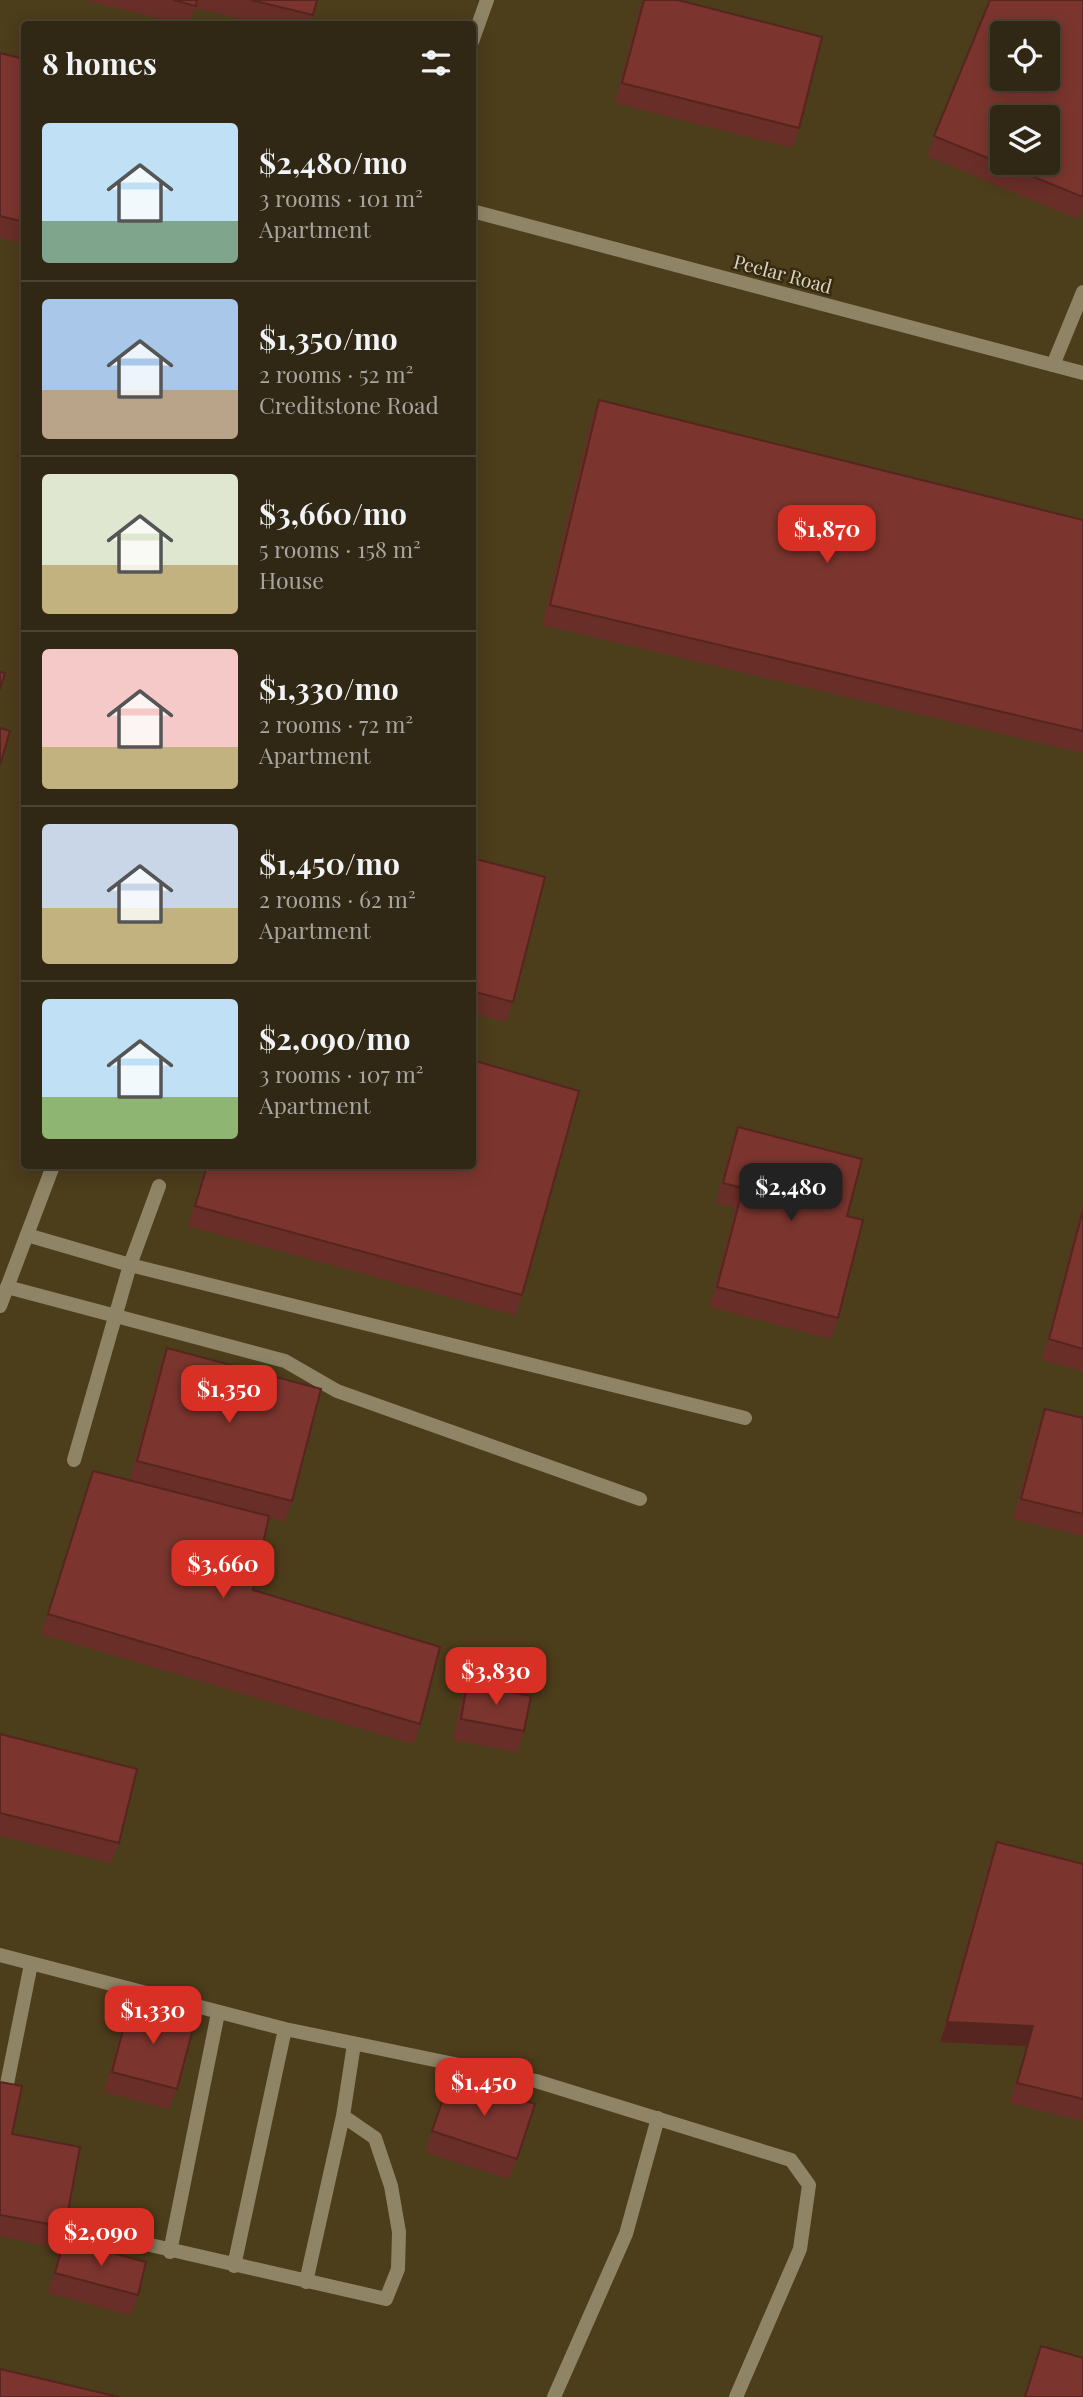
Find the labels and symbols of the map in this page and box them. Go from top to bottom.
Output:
street label: Peelar Road [731,247,835,299]
pin: $1,870 [770,505,884,565]
pin: $2,480 [734,1164,848,1223]
pin: $1,350 [172,1366,286,1425]
pin: $3,660 [166,1540,280,1600]
pin: $3,830 [439,1648,553,1707]
pin: $1,330 [96,1986,210,2046]
pin: $1,450 [427,2058,541,2118]
pin: $2,090 [44,2208,158,2268]

